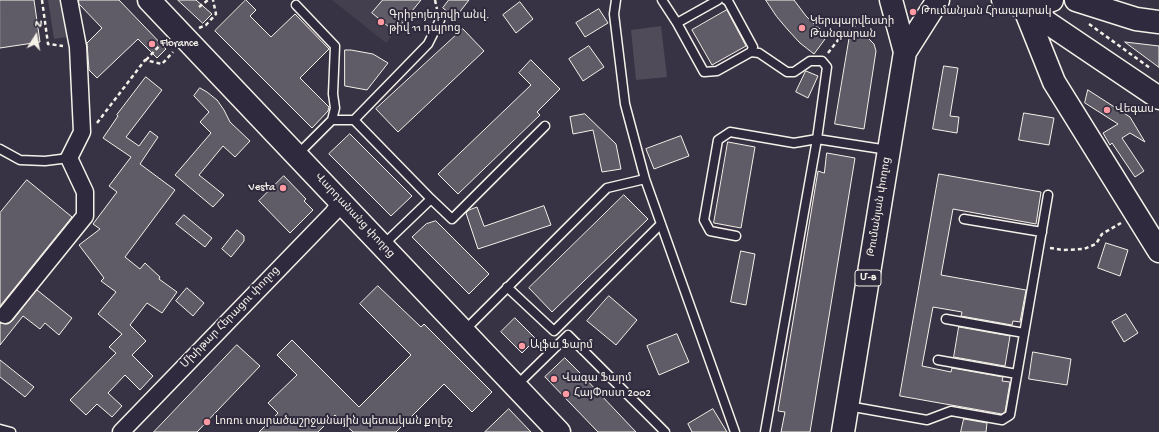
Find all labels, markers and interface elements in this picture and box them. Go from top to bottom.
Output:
place label: Թումանյան Հրապարակ [921,5,1052,19]
marker: Թումանյան Հրապարակ [908,7,918,17]
place label: Գրիբոյեդովի անվ. թիվ 11 դպրոց [389,9,489,35]
place label: Կերպարվեստի Թանգարան [810,15,894,41]
north arrow [16,16,56,56]
marker: Գրիբոյեդովի անվ. թիվ 11 դպրոց [376,17,386,27]
text: N [34,18,43,31]
marker: Կերպարվեստի Թանգարան [797,23,807,33]
place label: Florance [160,37,198,51]
marker: Florance [147,39,157,49]
place label: Վեգաս [1115,103,1154,117]
marker: Վեգաս [1102,105,1112,115]
street label: Թումանյան փողոց [866,156,894,258]
street label: Վարդանանց փողոց [311,171,397,261]
place label: Vesta [249,181,275,195]
marker: Vesta [278,183,288,193]
street label: Մխիթար Հերացու փողոց [179,264,283,372]
road number: Մ-8 [855,270,881,286]
place label: Ալֆա Ֆարմ [530,339,593,353]
marker: Ալֆա Ֆարմ [517,341,527,351]
place label: Վագա Ֆարմ [562,372,632,386]
marker: Վագա Ֆարմ [549,374,559,384]
place label: ՀայՓոստ 2002 [574,387,651,401]
marker: ՀայՓոստ 2002 [561,389,571,399]
place label: Լոռու տարածաշրջանային պետական քոլեջ [215,415,453,429]
marker: Լոռու տարածաշրջանային պետական քոլեջ [202,417,212,427]

